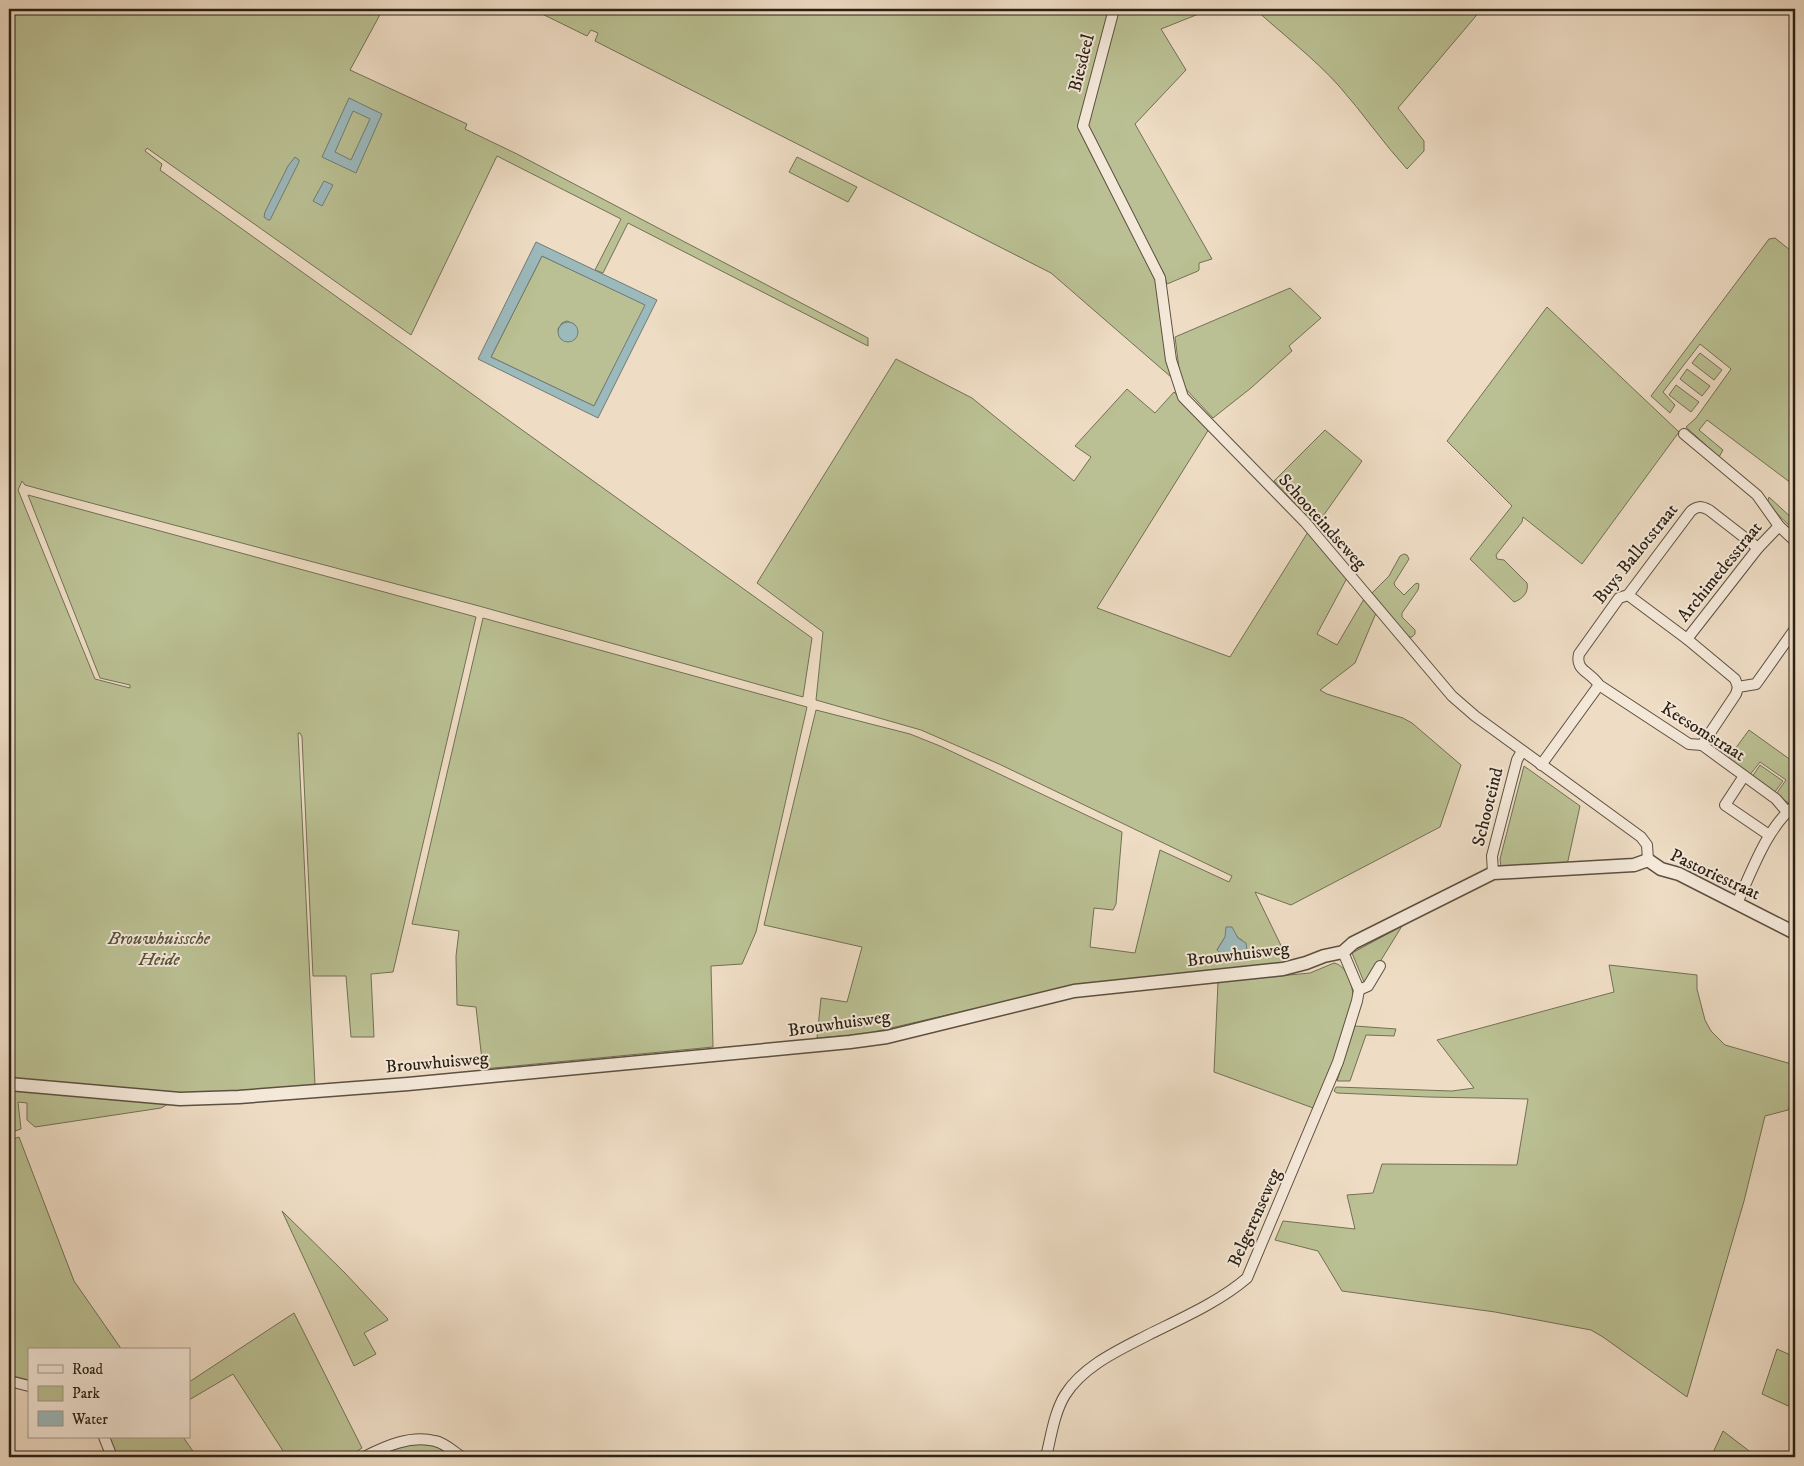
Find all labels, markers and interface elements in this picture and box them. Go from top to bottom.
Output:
street label: Biesdeel [1064,31,1100,94]
street label: Schooteindseweg [1273,470,1371,575]
street label: Buys Ballotstraat [1589,499,1683,608]
street label: Archimedesstraat [1673,517,1767,627]
street label: Keesomstraat [1657,697,1749,767]
street label: Schooteind [1468,765,1508,849]
street label: Pastoriestraat [1666,845,1764,906]
park label: Brouwhuissche Heide [107,928,211,971]
street label: Brouwhuisweg [1185,938,1291,972]
street label: Brouwhuisweg [786,1006,892,1042]
street label: Brouwhuisweg [385,1048,490,1078]
street label: Belgerenseweg [1224,1165,1287,1271]
legend [28,1348,190,1438]
text: Road [72,1360,104,1379]
text: Park [72,1384,101,1403]
text: Water [71,1410,108,1429]

